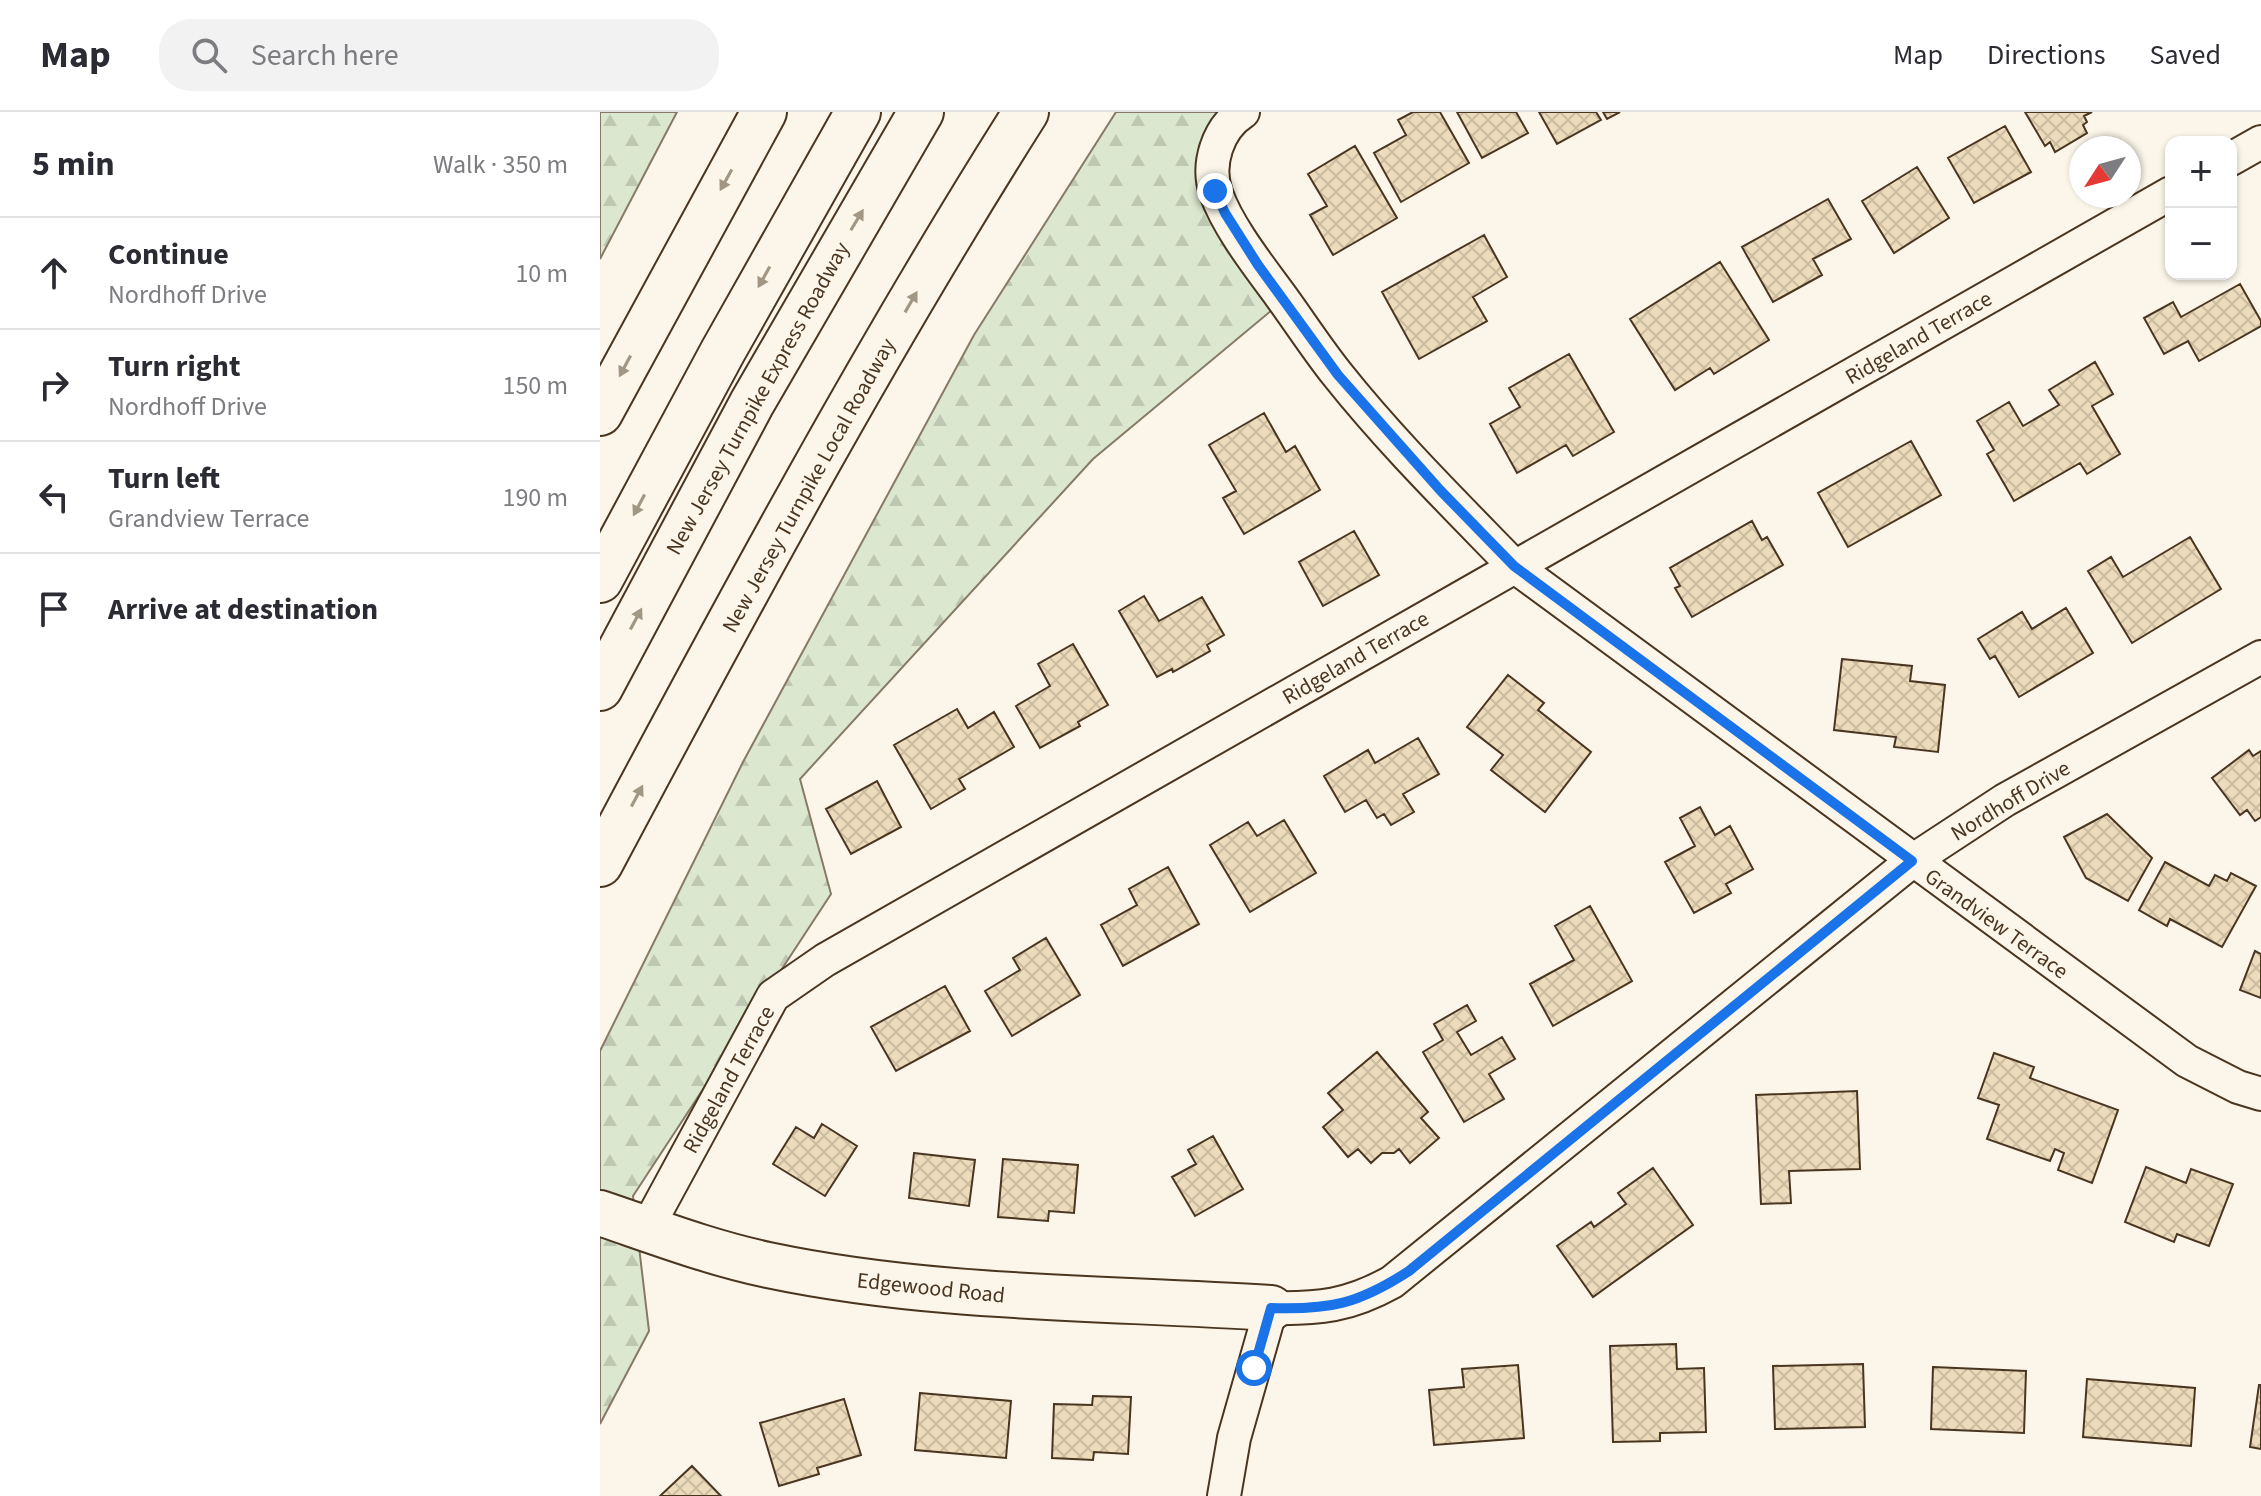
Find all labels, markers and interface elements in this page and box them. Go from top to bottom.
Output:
search box [159,19,719,91]
text: Map [40,28,111,82]
icon: search [187,33,231,77]
text: Search here [251,34,399,77]
text: Map [1893,35,1943,75]
text: Directions [1987,35,2106,75]
text: Saved [2150,35,2221,75]
north arrow [2069,136,2141,208]
map controls [2165,136,2237,280]
button: + [2165,136,2237,208]
text: 5 min [32,140,115,189]
text: Walk · 350 m [433,146,568,183]
one-way arrow [720,169,733,192]
route end [1197,173,1233,209]
button: − [2165,208,2237,280]
one-way arrow [850,209,864,231]
text: Continue [108,233,229,276]
street label: New Jersey Turnpike Express Roadway [658,236,858,561]
icon: ahead [32,251,76,295]
text: 10 m [515,255,568,292]
one-way arrow [757,266,771,289]
text: Nordhoff Drive [108,276,267,313]
street label: Ridgeland Terrace [1839,283,1998,393]
one-way arrow [904,291,918,313]
street label: New Jersey Turnpike Local Roadway [714,332,904,639]
text: Turn right [108,345,240,388]
one-way arrow [619,355,633,377]
icon: right [32,363,76,407]
text: 150 m [502,367,568,404]
text: Nordhoff Drive [108,388,267,425]
text: Turn left [108,457,220,500]
icon: left [32,475,76,519]
text: 190 m [502,479,568,516]
one-way arrow [632,494,645,517]
text: Grandview Terrace [108,500,310,537]
icon: arrive [32,587,76,631]
text: Arrive at destination [108,588,378,631]
street label: Ridgeland Terrace [1276,603,1435,713]
one-way arrow [630,608,643,631]
street label: Nordhoff Drive [1945,752,2076,849]
one-way arrow [630,784,644,807]
street label: Grandview Terrace [1918,861,2075,987]
street label: Ridgeland Terrace [675,1000,783,1159]
street label: Edgewood Road [855,1264,1007,1312]
route start [1236,1350,1272,1386]

